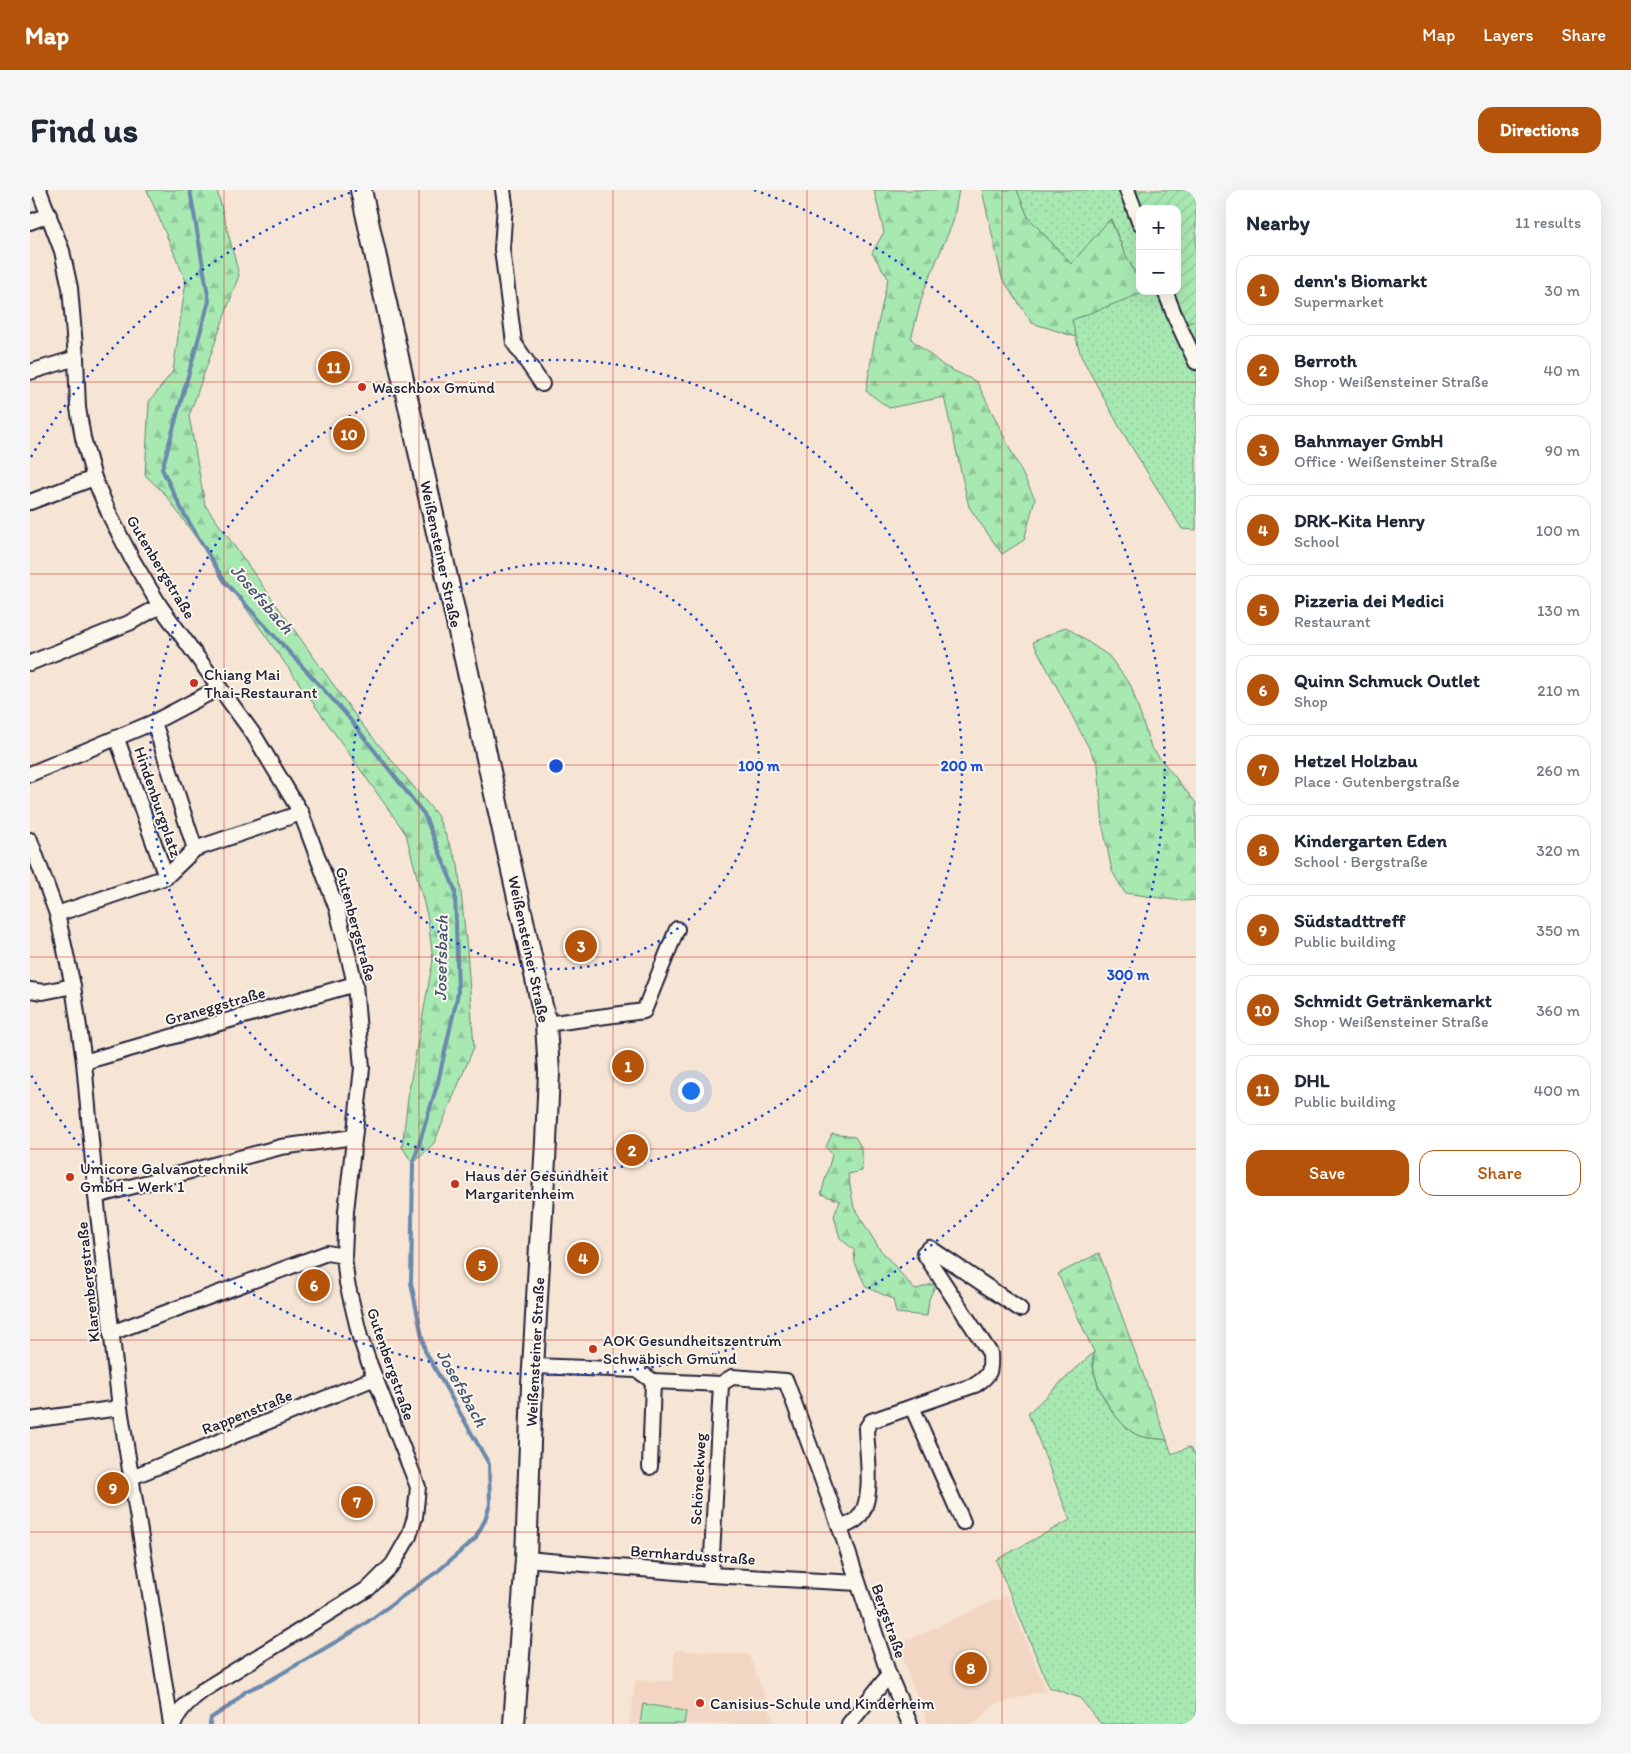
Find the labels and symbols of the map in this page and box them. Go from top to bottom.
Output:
pin: 11 [318,348,350,386]
place label: Waschbox Gmünd [372,378,495,397]
marker: Waschbox Gmünd [356,381,368,393]
pin: 10 [333,415,365,453]
street label: Weißensteiner Straße [416,479,466,629]
street label: Gutenbergstraße [123,512,199,622]
water label: Josefsbach [226,559,299,639]
place label: Chiang Mai Thai-Restaurant [204,665,317,702]
marker: Chiang Mai Thai-Restaurant [188,677,200,689]
street label: Hindenburgplatz [130,744,186,860]
centre of rings [547,757,565,775]
text: 100 m [738,757,780,775]
text: 200 m [941,757,984,775]
street label: Gutenbergstraße [332,865,380,983]
street label: Weißensteiner Straße [504,874,554,1024]
water label: Josefsbach [429,915,453,1001]
pin: 3 [565,927,597,965]
text: 300 m [1107,966,1150,984]
street label: Graneggstraße [163,983,267,1029]
pin: 1 [612,1047,644,1085]
your location [678,1078,704,1104]
pin: 2 [616,1131,648,1169]
place label: Umicore Galvanotechnik GmbH - Werk 1 [80,1159,248,1196]
place label: Haus der Gesundheit Margaritenheim [465,1166,608,1203]
marker: Umicore Galvanotechnik GmbH - Werk 1 [64,1171,76,1183]
marker: Haus der Gesundheit Margaritenheim [449,1178,461,1190]
street label: Klarenbergstraße [72,1221,104,1343]
pin: 4 [567,1239,599,1277]
pin: 5 [466,1246,498,1284]
pin: 6 [298,1266,330,1304]
street label: Weißensteiner Straße [522,1277,548,1427]
street label: Gutenbergstraße [363,1305,419,1423]
place label: AOK Gesundheitszentrum Schwäbisch Gmünd [603,1331,782,1368]
marker: AOK Gesundheitszentrum Schwäbisch Gmünd [587,1343,599,1355]
water label: Josefsbach [432,1345,493,1431]
street label: Rappenstraße [199,1385,295,1439]
street label: Schöneckweg [686,1432,710,1525]
pin: 9 [97,1469,129,1507]
pin: 7 [341,1483,373,1521]
street label: Bernhardusstraße [630,1541,756,1569]
street label: Bergstraße [867,1581,911,1661]
pin: 8 [955,1649,987,1687]
place label: Canisius-Schule und Kinderheim [710,1694,935,1713]
marker: Canisius-Schule und Kinderheim [694,1697,706,1709]

